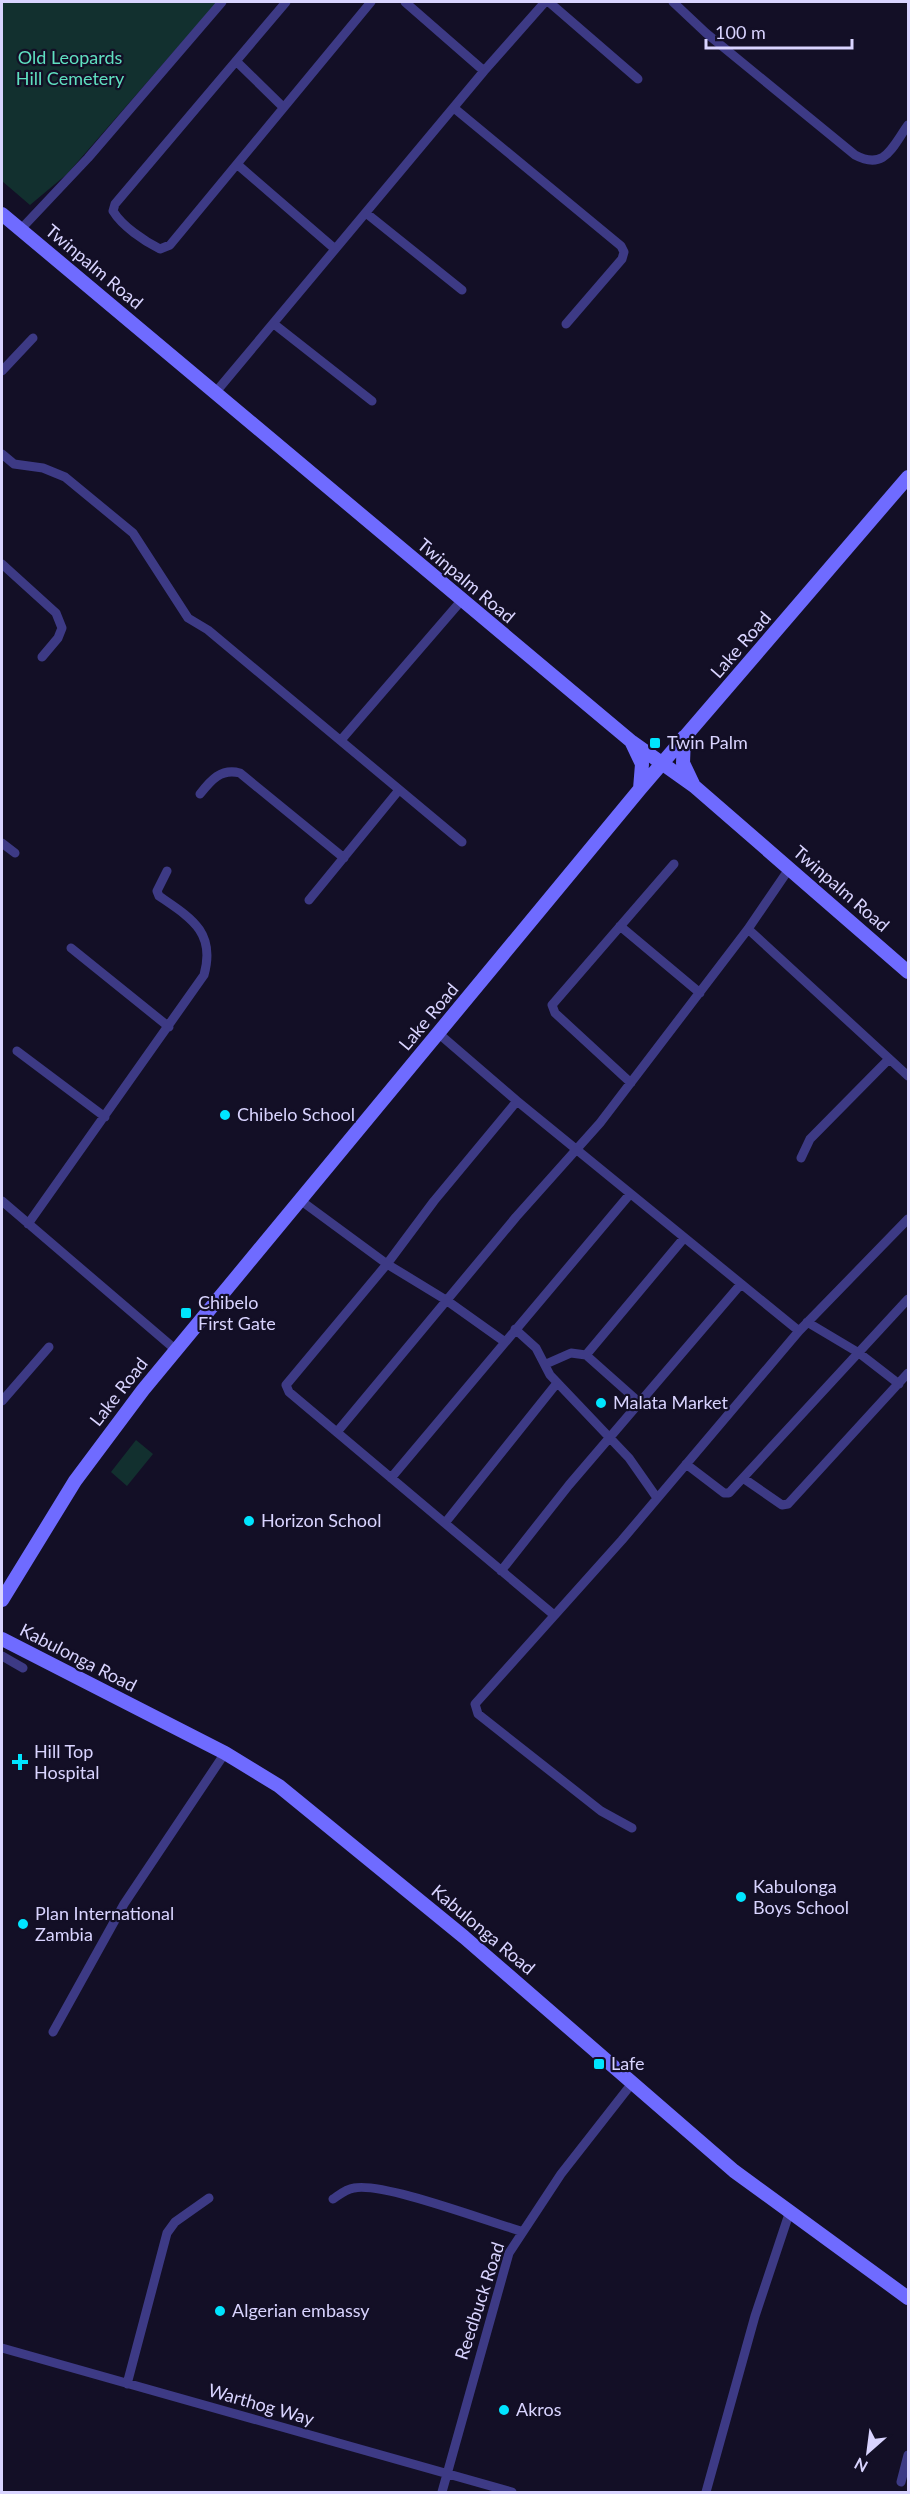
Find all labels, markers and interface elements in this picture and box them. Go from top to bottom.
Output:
scale bar [706,12,852,50]
text: 100 m [715,21,766,43]
park label: Old Leopards Hill Cemetery [16,46,125,89]
street label: Twinpalm Road [42,219,148,313]
street label: Twinpalm Road [414,533,520,627]
street label: Lake Road [705,607,775,682]
place label: Twin Palm [667,731,748,753]
marker: Twin Palm [648,736,662,750]
street label: Twinpalm Road [789,841,894,936]
street label: Lake Road [394,978,463,1054]
place label: Chibelo School [237,1103,355,1125]
marker: Chibelo School [218,1108,232,1122]
place label: Chibelo First Gate [198,1291,276,1334]
marker: Chibelo First Gate [179,1306,193,1320]
street label: Lake Road [85,1353,152,1430]
place label: Malata Market [613,1391,728,1413]
marker: Malata Market [594,1396,608,1410]
place label: Horizon School [261,1509,381,1531]
marker: Horizon School [242,1514,256,1528]
street label: Kabulonga Road [16,1618,141,1696]
place label: Hill Top Hospital [34,1740,100,1783]
marker: Hill Top Hospital [11,1753,29,1771]
place label: Kabulonga Boys School [753,1875,849,1918]
street label: Kabulonga Road [427,1880,540,1979]
marker: Kabulonga Boys School [734,1890,748,1904]
place label: Plan International Zambia [35,1902,174,1945]
marker: Plan International Zambia [16,1917,30,1931]
place label: Lafe [611,2052,645,2074]
marker: Lafe [592,2057,606,2071]
street label: Reedbuck Road [450,2239,508,2362]
place label: Algerian embassy [232,2299,370,2321]
marker: Algerian embassy [213,2304,227,2318]
street label: Warthog Way [206,2378,317,2430]
place label: Akros [516,2398,562,2420]
marker: Akros [497,2403,511,2417]
north arrow [838,2422,898,2482]
text: N [851,2454,871,2477]

